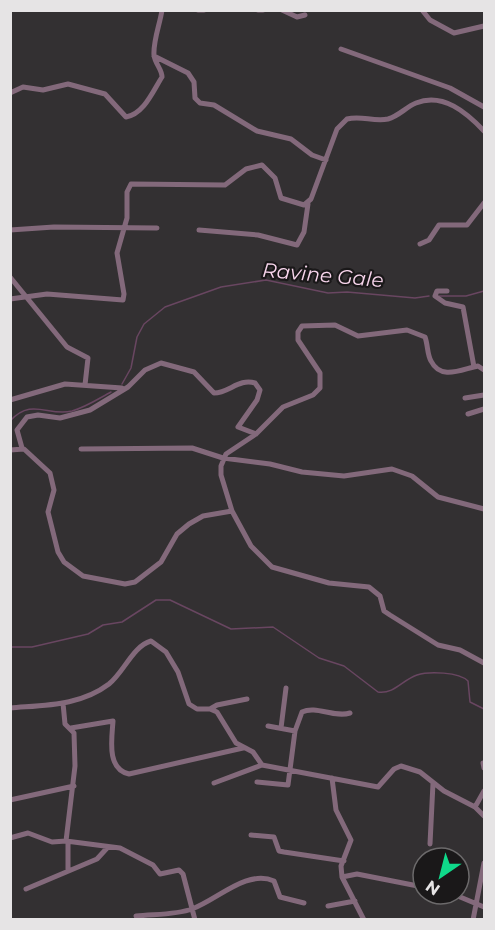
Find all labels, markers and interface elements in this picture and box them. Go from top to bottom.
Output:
water label: Ravine Gale [261,258,385,292]
north arrow [411,846,471,906]
text: N [422,876,443,899]

